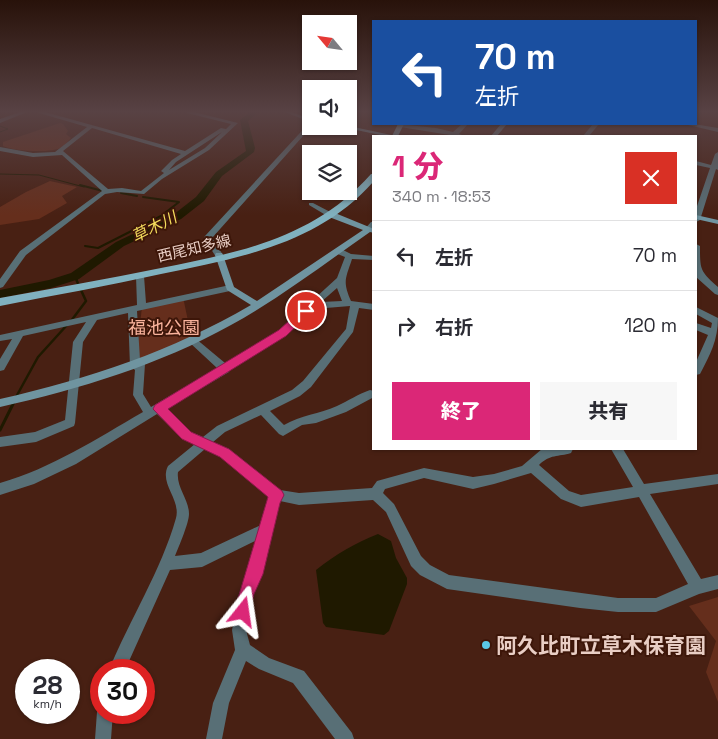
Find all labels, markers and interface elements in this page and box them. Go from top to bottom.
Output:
north arrow [302,15,358,70]
map controls [302,15,357,200]
text: 70 m [475,35,556,79]
icon: left [392,40,457,105]
button: sound [302,80,357,135]
text: 左折 [475,82,519,110]
button: layers [302,145,357,200]
text: 1 分 [392,147,443,186]
button: close [625,152,677,204]
text: 340 m · 18:53 [392,186,491,207]
water label: 草木川 [128,206,182,247]
street label: 西尾知多線 [155,230,233,266]
icon: left [392,242,420,270]
text: 70 m [633,243,677,268]
text: 左折 [435,245,473,270]
pin [285,290,327,332]
icon: arrive [292,297,320,325]
icon: right [392,312,420,340]
text: 120 m [624,313,677,338]
text: 右折 [435,315,473,340]
park label: 福池公園 [128,316,200,339]
button: 終了 [392,382,530,440]
button: 共有 [540,382,677,440]
position arrow [216,585,268,637]
place label: 阿久比町立草木保育園 [496,632,706,659]
marker: 阿久比町立草木保育園 [480,639,492,651]
speed limit sign: 30 [90,659,155,724]
text: 28 [33,669,62,701]
text: km/h [33,696,62,712]

